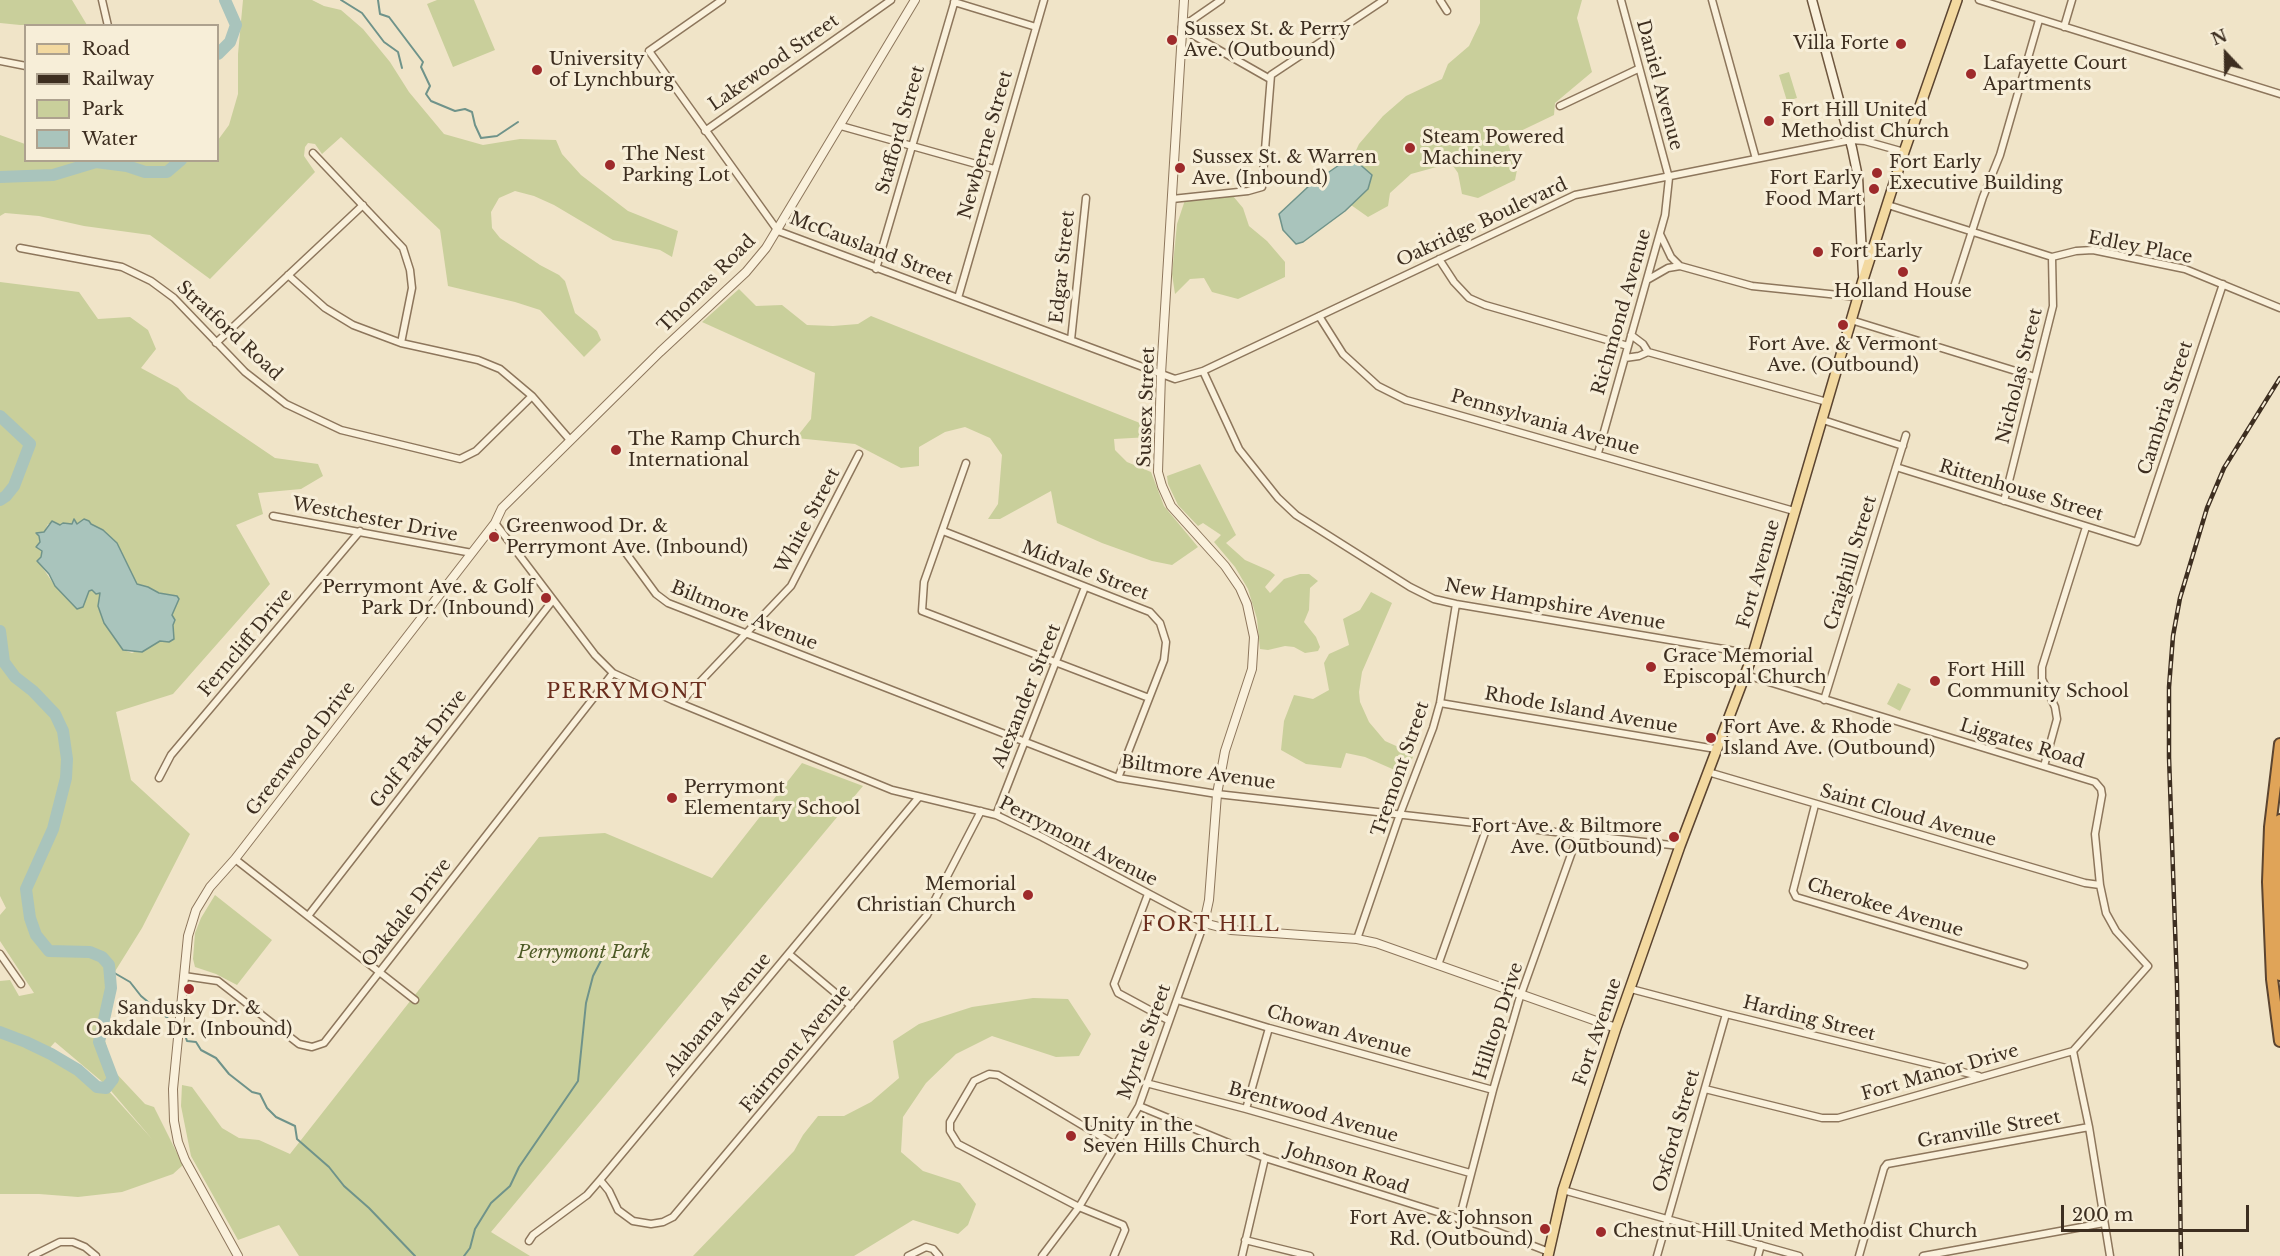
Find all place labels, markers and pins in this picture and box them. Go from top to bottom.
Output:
place label: Sussex St. & Perry Ave. (Outbound) [1184,19,1350,62]
marker: Sussex St. & Perry Ave. (Outbound) [1165,33,1179,47]
place label: Villa Forte [1793,33,1889,55]
marker: Villa Forte [1894,37,1908,51]
place label: University of Lynchburg [549,49,674,92]
place label: Lafayette Court Apartments [1983,53,2127,96]
marker: University of Lynchburg [530,63,544,77]
marker: Lafayette Court Apartments [1964,67,1978,81]
place label: Fort Hill United Methodist Church [1781,100,1949,142]
marker: Fort Hill United Methodist Church [1762,114,1776,128]
place label: Steam Powered Machinery [1422,127,1565,170]
marker: Steam Powered Machinery [1403,141,1417,155]
place label: The Nest Parking Lot [622,144,730,186]
place label: Sussex St. & Warren Ave. (Inbound) [1192,147,1377,190]
place label: Fort Early Executive Building [1889,152,2063,195]
marker: The Nest Parking Lot [603,158,617,172]
marker: Sussex St. & Warren Ave. (Inbound) [1173,161,1187,175]
marker: Fort Early Executive Building [1870,166,1884,180]
place label: Fort Early Food Mart [1765,168,1862,210]
marker: Fort Early Food Mart [1867,182,1881,196]
place label: Fort Early [1830,241,1923,263]
marker: Fort Early [1811,245,1825,259]
marker: Holland House [1896,265,1910,279]
place label: Holland House [1834,281,1972,303]
marker: Fort Ave. & Vermont Ave. (Outbound) [1836,318,1850,332]
place label: Fort Ave. & Vermont Ave. (Outbound) [1748,334,1938,376]
place label: The Ramp Church International [628,429,800,472]
marker: The Ramp Church International [609,443,623,457]
place label: Greenwood Dr. & Perrymont Ave. (Inbound) [506,516,748,558]
marker: Greenwood Dr. & Perrymont Ave. (Inbound) [487,530,501,544]
place label: Perrymont Ave. & Golf Park Dr. (Inbound) [322,577,534,620]
marker: Perrymont Ave. & Golf Park Dr. (Inbound) [539,591,553,605]
place label: Grace Memorial Episcopal Church [1663,646,1827,688]
marker: Grace Memorial Episcopal Church [1644,660,1658,674]
place label: Fort Hill Community School [1947,660,2129,702]
marker: Fort Hill Community School [1928,674,1942,688]
place label: Fort Ave. & Rhode Island Ave. (Outbound) [1723,717,1935,760]
marker: Fort Ave. & Rhode Island Ave. (Outbound) [1704,731,1718,745]
place label: Perrymont Elementary School [684,777,860,820]
marker: Perrymont Elementary School [665,791,679,805]
place label: Fort Ave. & Biltmore Ave. (Outbound) [1471,816,1662,858]
marker: Fort Ave. & Biltmore Ave. (Outbound) [1667,830,1681,844]
place label: Memorial Christian Church [857,874,1016,916]
marker: Memorial Christian Church [1021,888,1035,902]
marker: Sandusky Dr. & Oakdale Dr. (Inbound) [182,982,196,996]
place label: Sandusky Dr. & Oakdale Dr. (Inbound) [86,998,292,1040]
place label: Unity in the Seven Hills Church [1083,1115,1260,1158]
marker: Unity in the Seven Hills Church [1064,1129,1078,1143]
place label: Fort Ave. & Johnson Rd. (Outbound) [1349,1208,1533,1250]
place label: Chestnut Hill United Methodist Church [1613,1221,1977,1243]
marker: Fort Ave. & Johnson Rd. (Outbound) [1538,1222,1552,1236]
marker: Chestnut Hill United Methodist Church [1594,1225,1608,1239]

